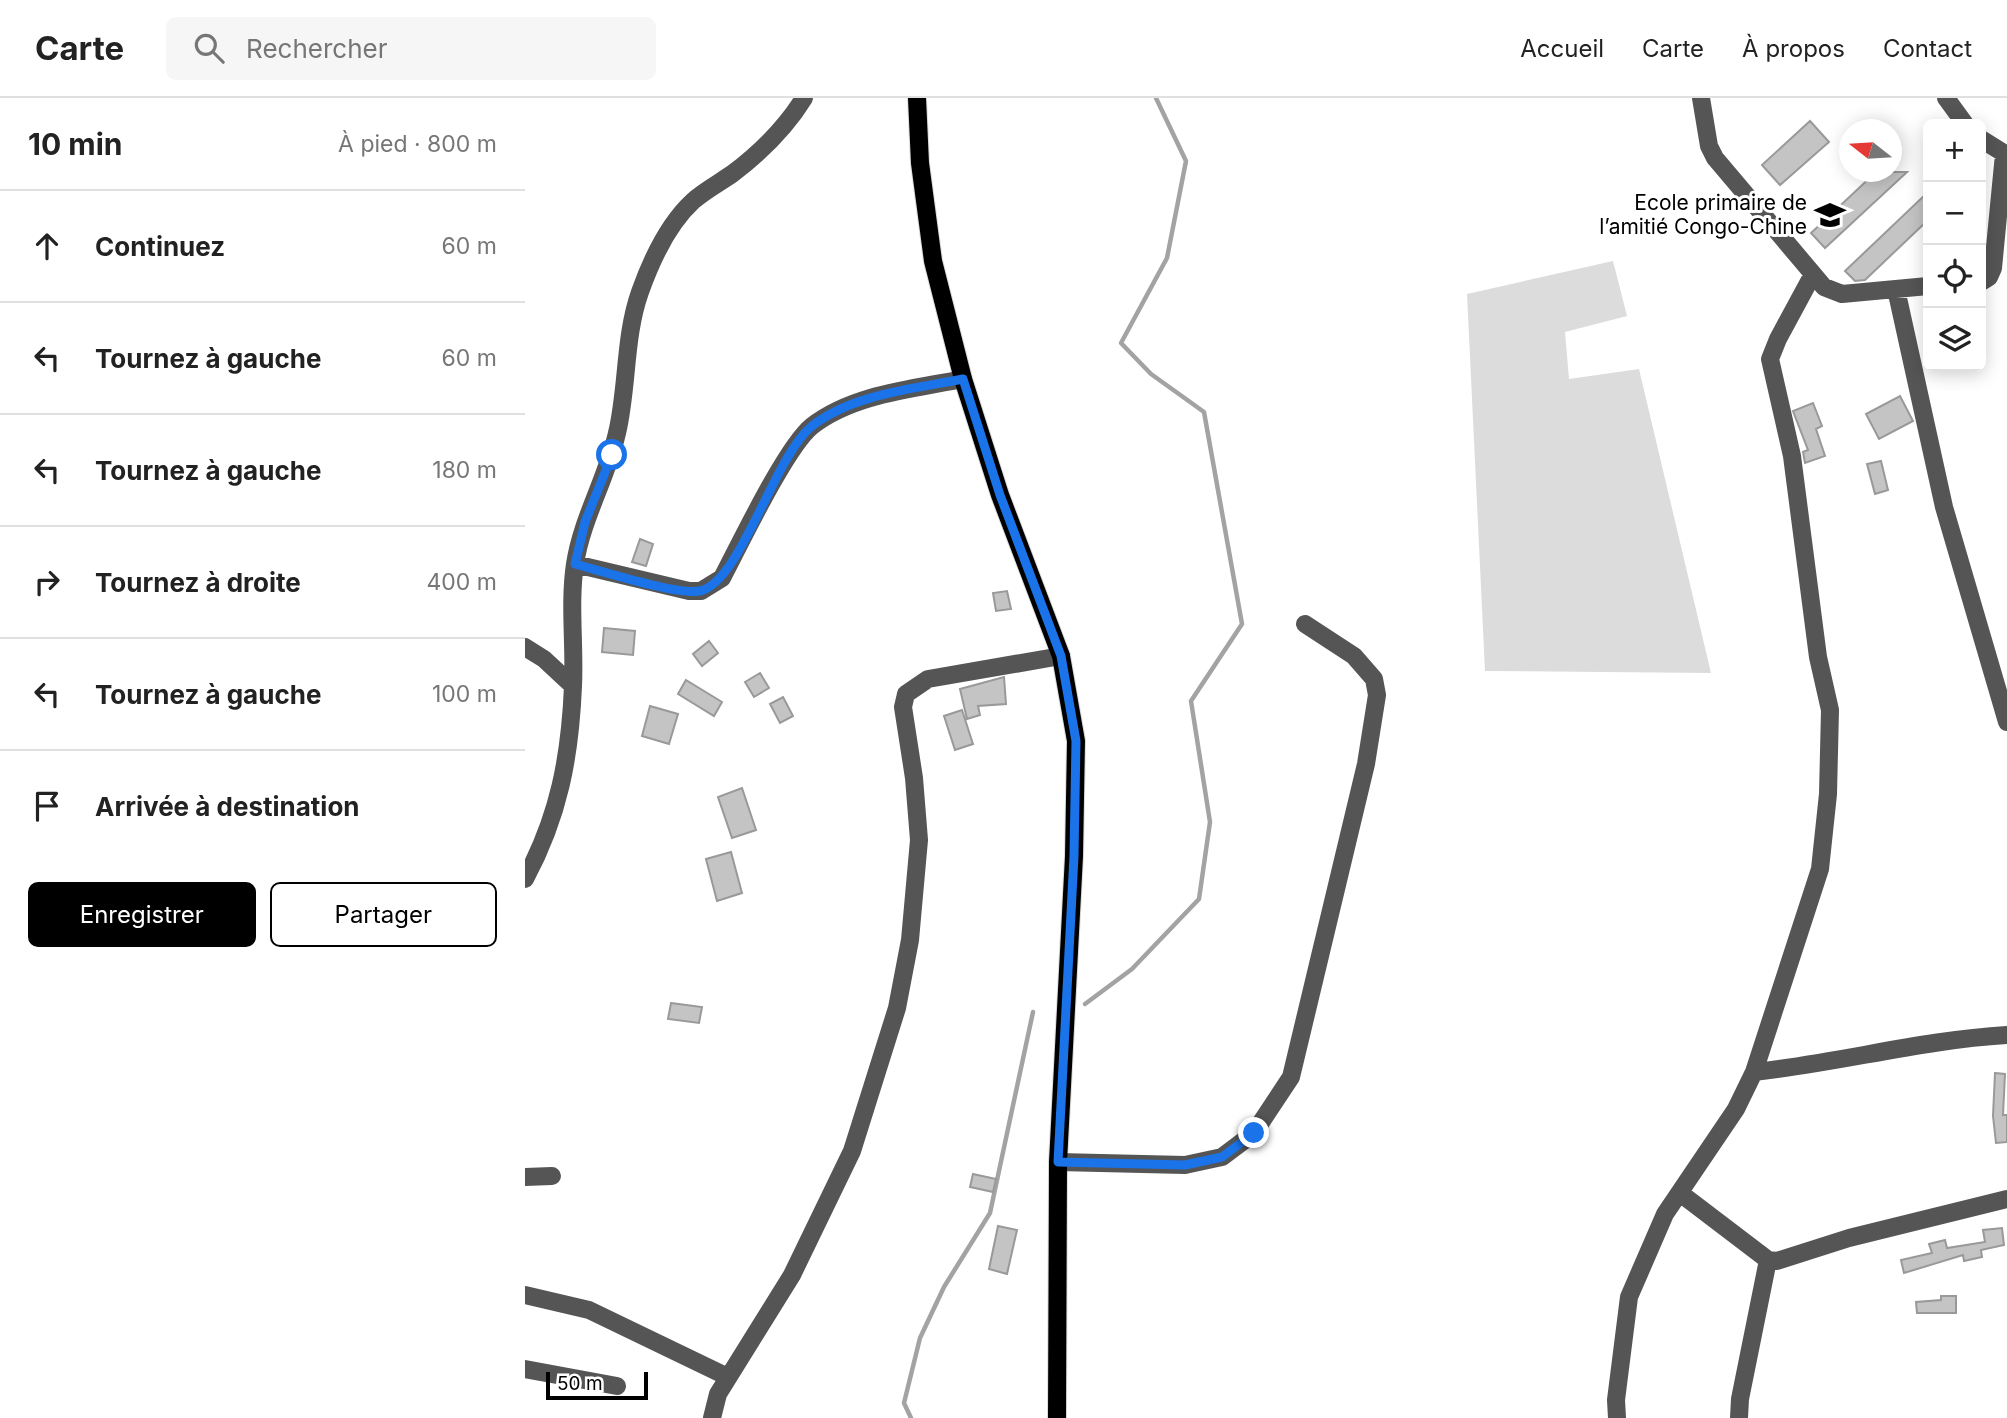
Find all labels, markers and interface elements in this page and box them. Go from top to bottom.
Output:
search box [166,17,656,80]
text: Carte [35,28,124,68]
icon: search [190,29,228,67]
text: Rechercher [246,33,388,64]
text: Accueil [1520,34,1604,63]
text: Carte [1642,34,1704,63]
text: À propos [1742,34,1845,63]
text: Contact [1883,34,1972,63]
north arrow [1839,119,1902,182]
map controls [1923,119,1986,371]
button: + [1923,119,1986,182]
text: 10 min [28,126,122,162]
text: À pied · 800 m [338,130,497,158]
button: − [1923,182,1986,245]
place label: Ecole primaire de l’amitié Congo-Chine [1599,190,1807,239]
school or university icon: Ecole primaire de l’amitié Congo-Chine [1813,198,1847,232]
icon: ahead [28,227,66,265]
text: Continuez [95,231,225,262]
text: 60 m [442,232,497,260]
button: locate [1923,245,1986,308]
button: layers [1923,308,1986,371]
icon: left [28,339,66,377]
text: Tournez à gauche [95,343,321,374]
text: 60 m [442,344,497,372]
route start [596,439,627,470]
icon: left [28,451,66,489]
text: Tournez à gauche [95,455,321,486]
text: 180 m [432,456,497,484]
icon: right [28,563,66,601]
text: Tournez à droite [95,567,301,598]
text: 400 m [427,568,497,596]
icon: left [28,675,66,713]
text: Tournez à gauche [95,679,321,710]
text: 100 m [432,680,497,708]
icon: arrive [28,787,66,825]
text: Arrivée à destination [95,791,360,822]
button: Enregistrer [28,882,256,947]
button: Partager [270,882,497,947]
route end [1238,1117,1269,1148]
scale bar [546,1369,647,1401]
text: 50 m [557,1372,603,1395]

